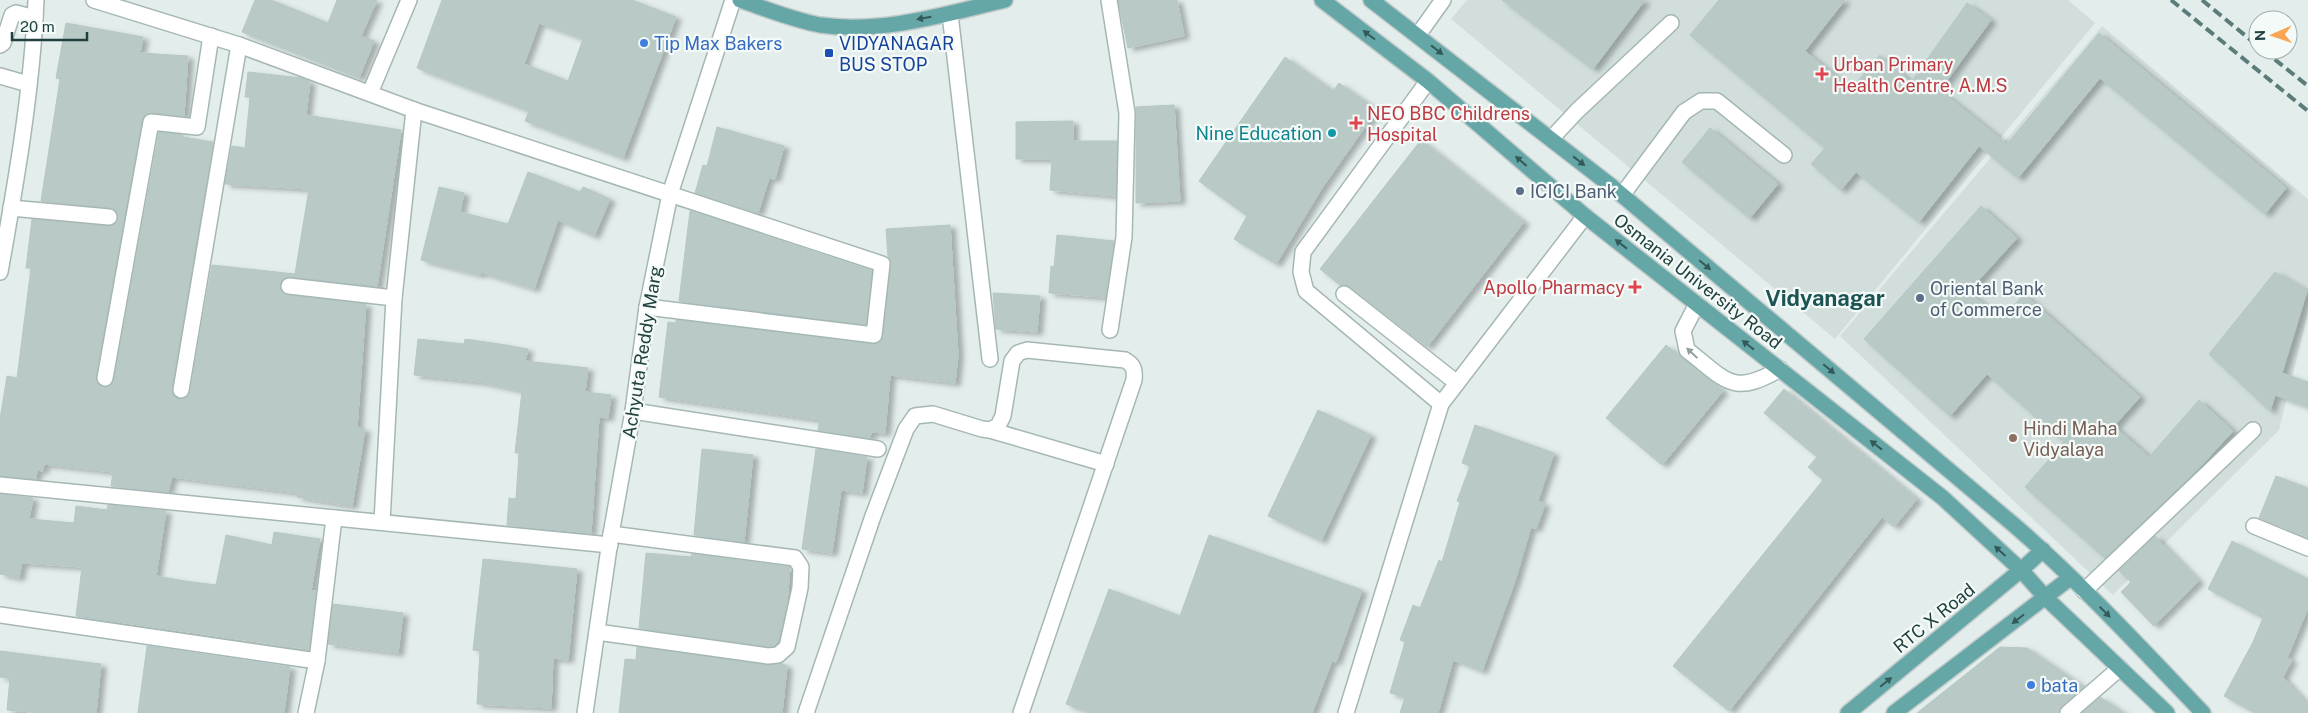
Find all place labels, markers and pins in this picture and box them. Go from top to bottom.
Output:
place label: Tip Max Bakers [654,33,782,54]
place label: VIDYANAGAR BUS STOP [839,33,954,75]
marker: Tip Max Bakers [638,37,650,49]
marker: VIDYANAGAR BUS STOP [823,47,835,59]
place label: Urban Primary Health Centre, A.M.S [1833,54,2008,96]
marker: Urban Primary Health Centre, A.M.S [1815,67,1829,81]
place label: NEO BBC Childrens Hospital [1367,103,1530,145]
marker: NEO BBC Childrens Hospital [1349,116,1363,130]
place label: Nine Education [1196,123,1322,144]
marker: Nine Education [1326,127,1338,139]
place label: ICICI Bank [1530,181,1617,202]
marker: ICICI Bank [1514,185,1526,197]
place label: Apollo Pharmacy [1483,277,1625,298]
place label: Oriental Bank of Commerce [1930,278,2044,320]
marker: Apollo Pharmacy [1629,281,1641,293]
marker: Oriental Bank of Commerce [1914,292,1926,304]
place label: Hindi Maha Vidyalaya [2023,418,2118,460]
marker: Hindi Maha Vidyalaya [2007,432,2019,444]
place label: bata [2041,675,2078,696]
marker: bata [2025,679,2037,691]

